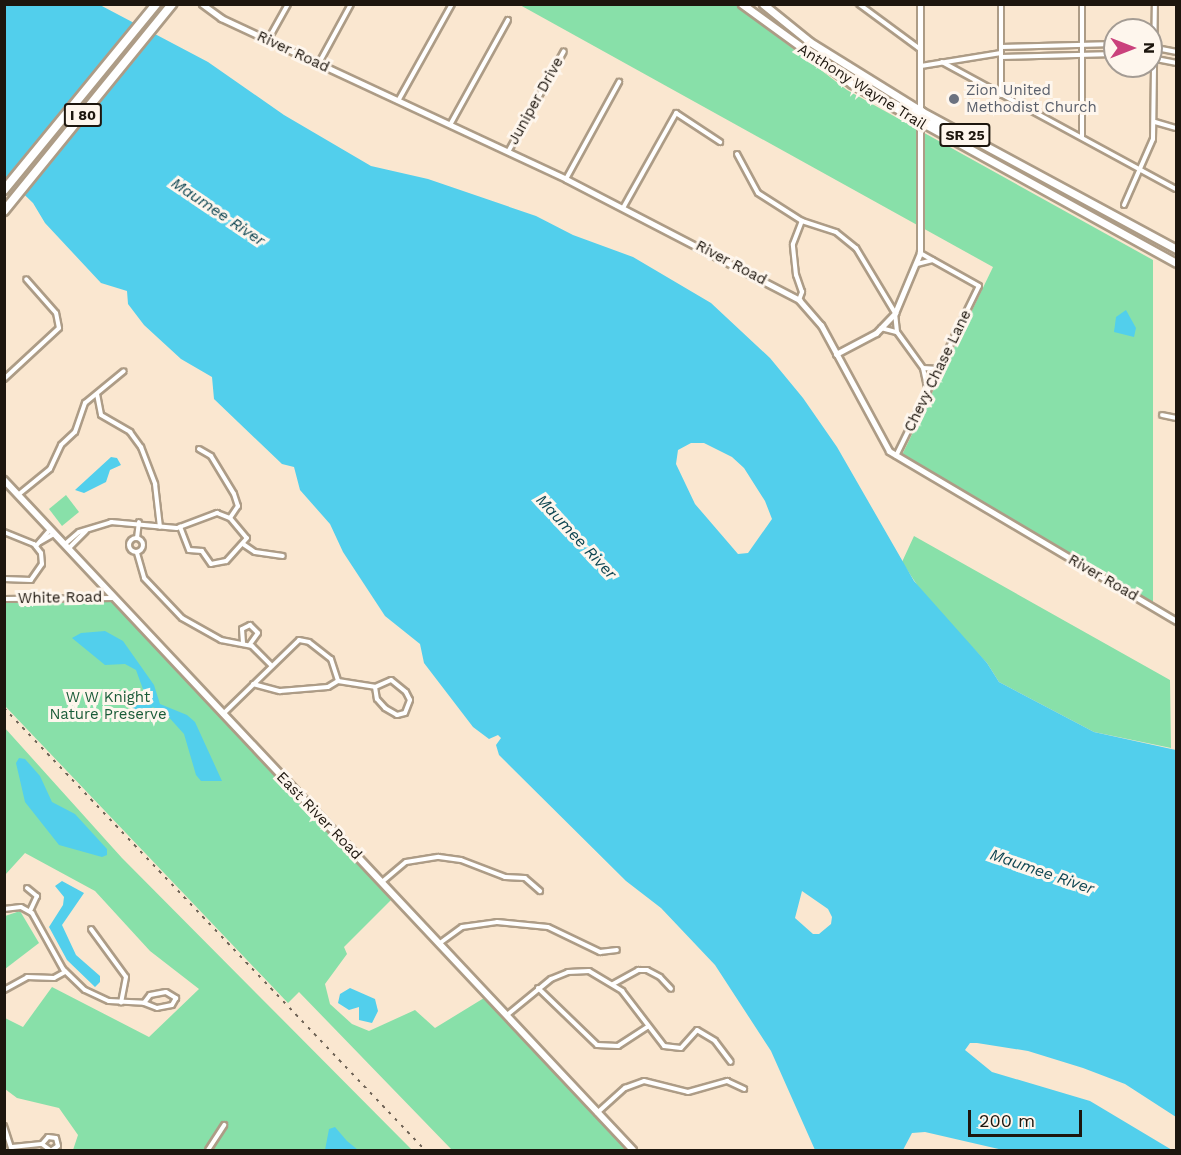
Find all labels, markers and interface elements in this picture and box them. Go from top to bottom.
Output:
north arrow [1103,18,1163,78]
street label: River Road [254,27,332,77]
street label: Anthony Wayne Trail [794,40,930,134]
text: N [1140,42,1159,54]
street label: Juniper Drive [504,54,568,148]
place label: Zion United Methodist Church [966,81,1097,116]
marker: Zion United Methodist Church [947,92,961,106]
road number: I 80 [64,104,103,126]
road number: SR 25 [938,124,992,146]
water label: Maumee River [167,174,269,250]
street label: River Road [692,237,770,289]
street label: Chevy Chase Lane [901,307,975,435]
water label: Maumee River [532,491,620,583]
street label: River Road [1065,551,1141,605]
street label: White Road [18,588,102,608]
park label: W W Knight Nature Preserve [49,688,167,723]
street label: East River Road [272,768,366,864]
water label: Maumee River [987,845,1097,899]
scale bar [971,1098,1085,1136]
text: 200 m [979,1110,1035,1131]

